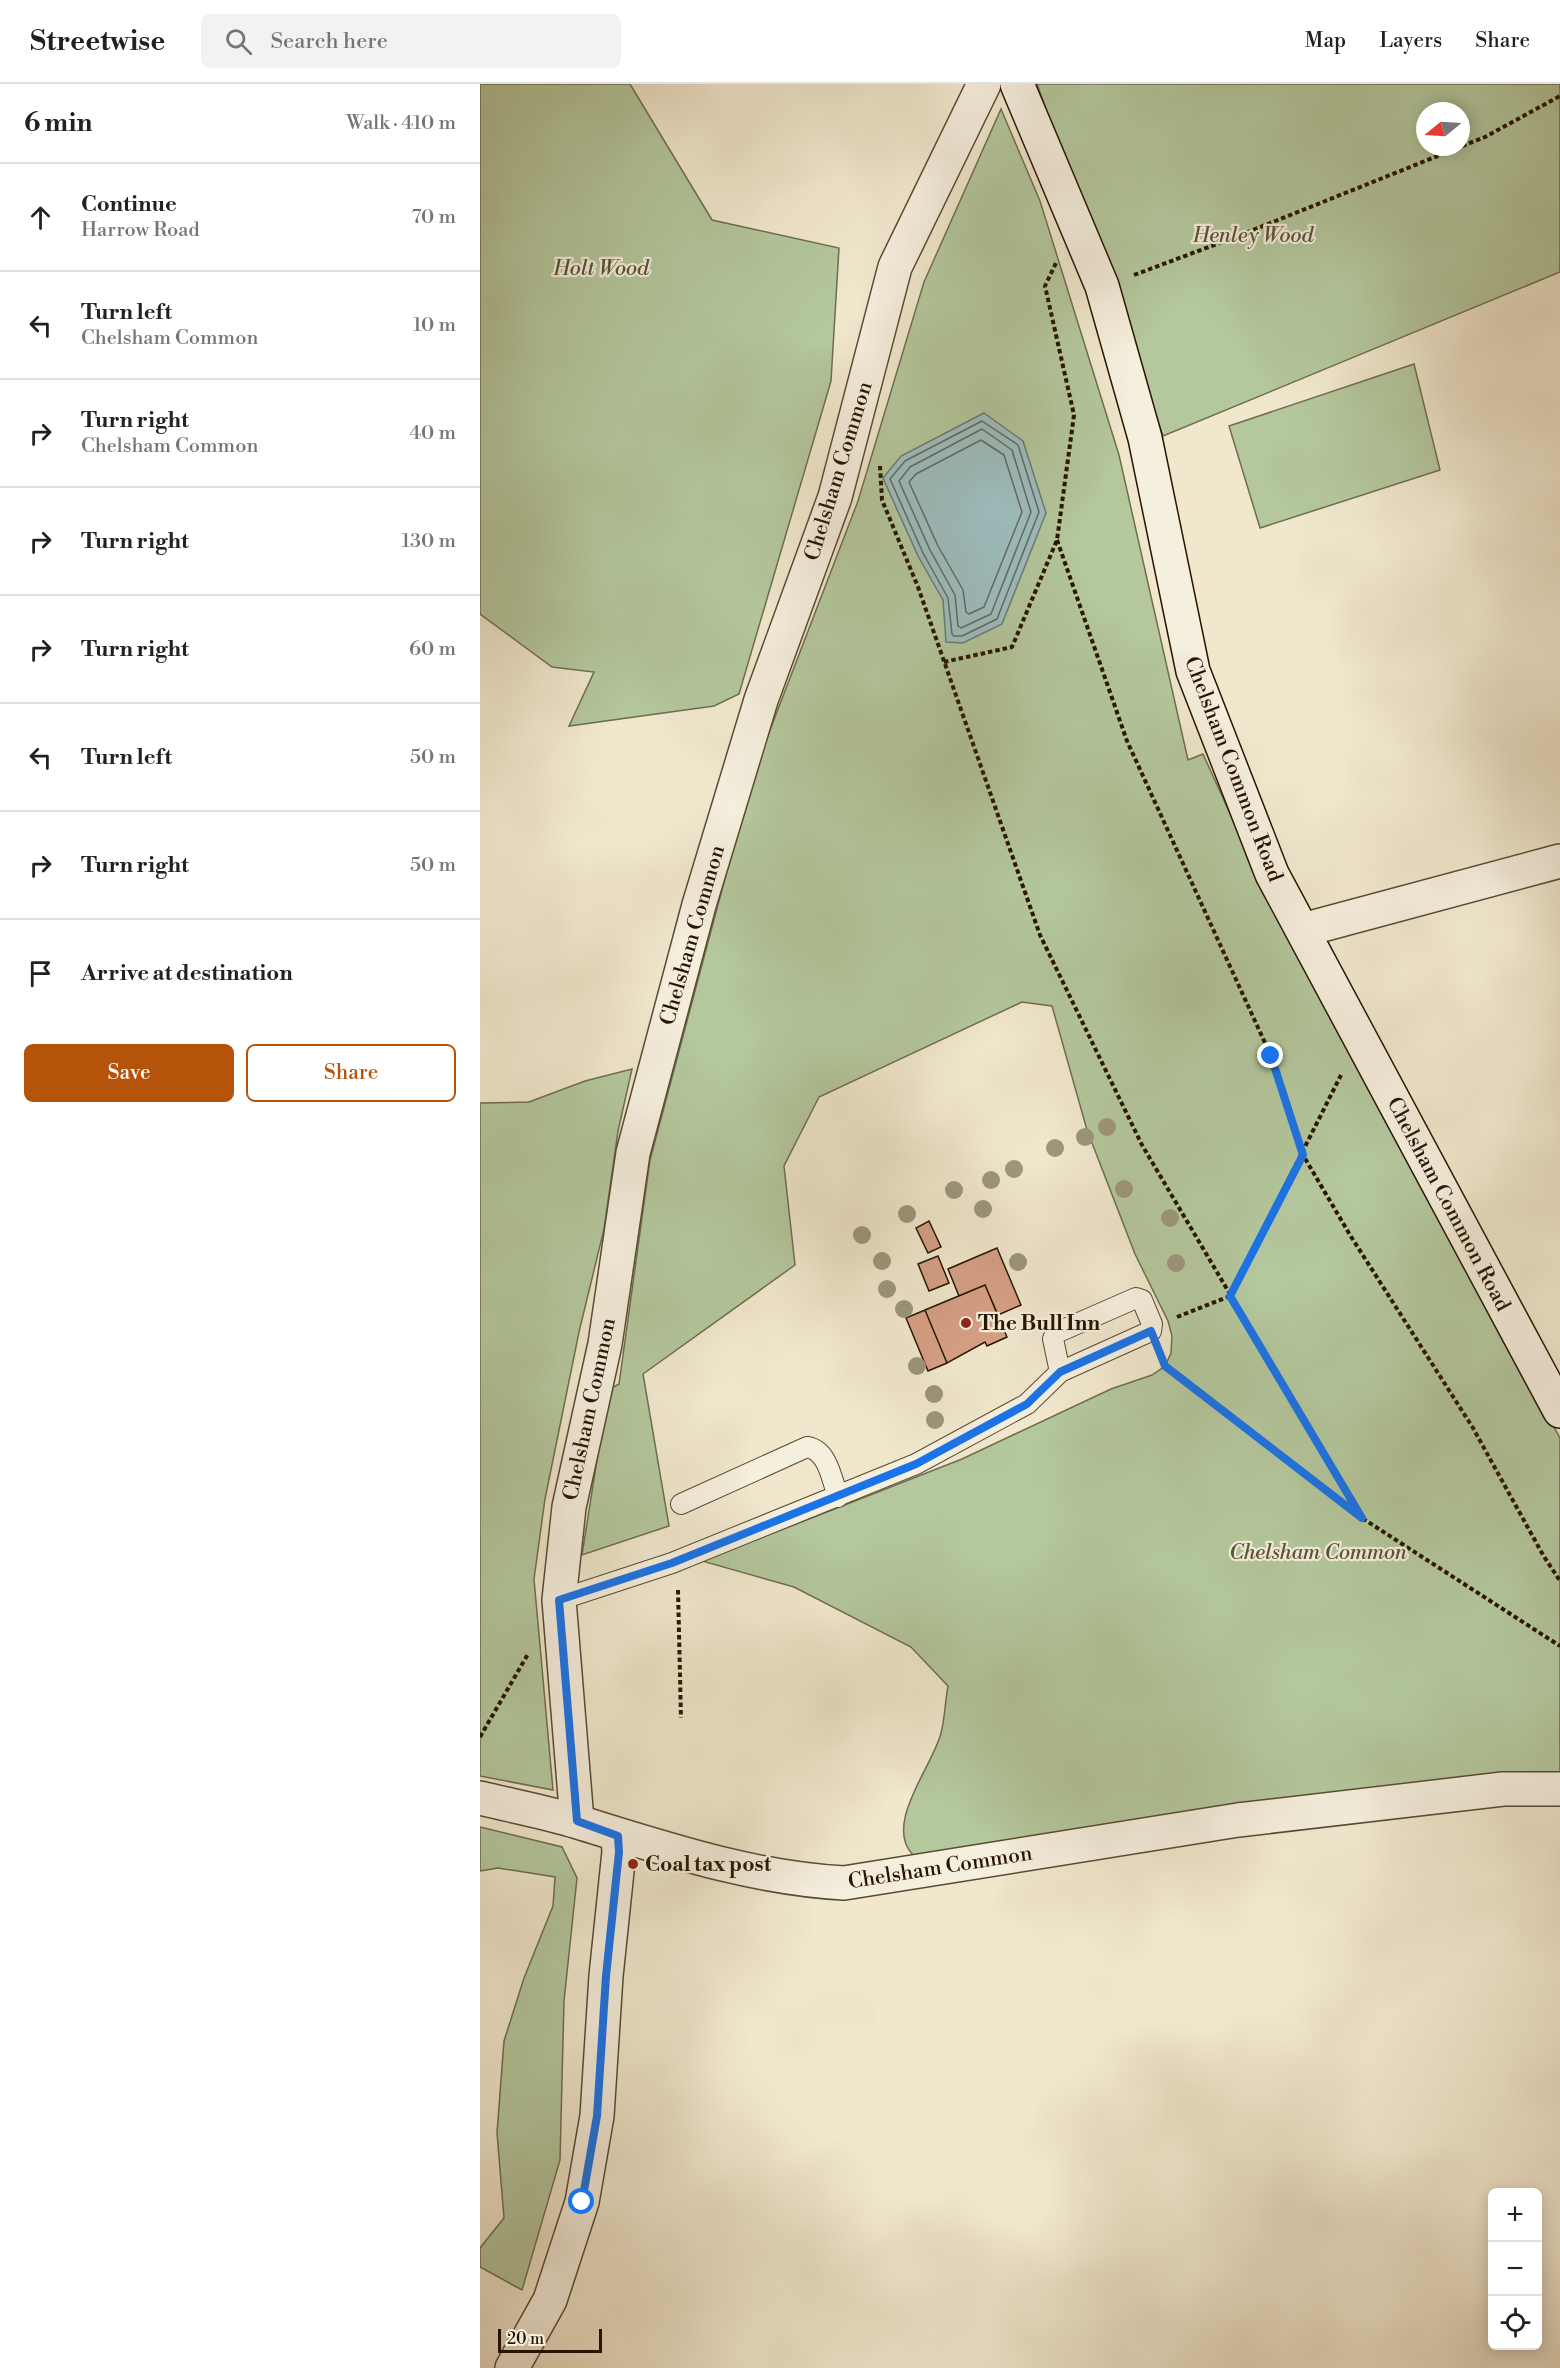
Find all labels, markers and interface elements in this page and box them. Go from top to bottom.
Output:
search box [201,14,621,68]
text: Streetwise [30,24,165,59]
icon: search [222,25,255,58]
text: Search here [270,28,388,55]
text: Map [1305,28,1346,54]
text: Layers [1379,28,1442,54]
text: Share [1475,28,1530,54]
north arrow [1416,102,1470,156]
text: 6 min [24,107,92,139]
text: Walk · 410 m [346,111,456,136]
text: Continue [81,191,177,218]
icon: ahead [24,201,57,234]
text: 70 m [412,205,456,230]
text: Harrow Road [81,218,200,243]
park label: Henley Wood [1192,223,1314,249]
park label: Holt Wood [552,256,650,282]
text: Turn left [81,299,172,326]
icon: left [24,309,57,342]
text: 10 m [413,313,456,338]
text: Chelsham Common [81,326,258,351]
street label: Chelsham Common [799,378,879,564]
text: Turn right [81,407,189,434]
icon: right [24,417,57,450]
text: 40 m [409,421,456,446]
text: Chelsham Common [81,434,258,459]
icon: right [24,525,57,558]
text: Turn right [81,528,189,555]
text: 130 m [401,529,456,554]
icon: right [24,633,57,666]
text: Turn right [81,636,189,663]
text: 60 m [409,637,456,662]
street label: Chelsham Common Road [1178,653,1288,886]
icon: left [24,741,57,774]
text: Turn left [81,744,172,771]
text: 50 m [410,745,456,770]
street label: Chelsham Common [655,842,731,1028]
icon: right [24,849,57,882]
text: Turn right [81,852,189,879]
text: 50 m [410,853,456,878]
icon: arrive [24,957,57,990]
text: Arrive at destination [81,960,293,987]
route end [1257,1042,1283,1068]
button: Save [24,1044,234,1102]
button: Share [246,1044,456,1102]
street label: Chelsham Common Road [1380,1093,1516,1316]
place label: The Bull Inn [978,1311,1100,1337]
street label: Chelsham Common [558,1315,622,1503]
marker: The Bull Inn [959,1316,973,1330]
park label: Chelsham Common [1229,1540,1407,1566]
street label: Chelsham Common [846,1841,1035,1895]
place label: Coal tax post [645,1852,772,1878]
marker: Coal tax post [626,1857,640,1871]
route start [568,2188,594,2214]
map controls [1488,2188,1542,2350]
button: + [1488,2188,1542,2242]
button: − [1488,2242,1542,2296]
button: locate [1488,2296,1542,2350]
scale bar [498,2326,602,2354]
text: 20 m [507,2329,544,2349]

